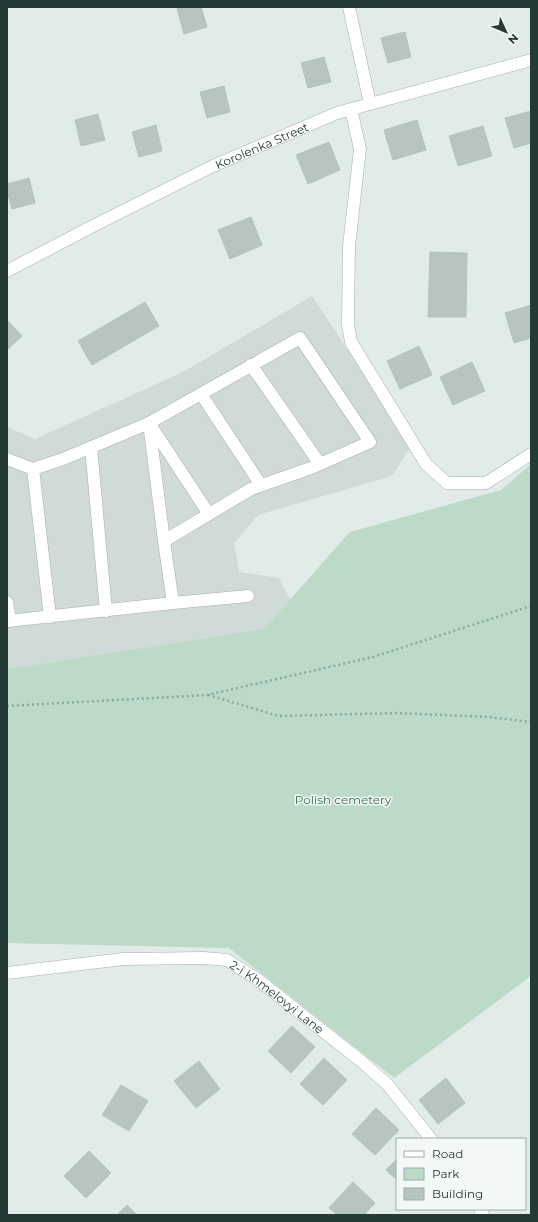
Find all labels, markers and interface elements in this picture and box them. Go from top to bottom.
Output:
north arrow [486,12,526,52]
text: N [505,31,521,47]
street label: Korolenka Street [213,119,311,172]
park label: Polish cemetery [295,792,392,807]
street label: 2-i Khmelovyi Lane [227,956,327,1037]
legend [396,1138,526,1210]
text: Road [432,1146,463,1161]
text: Park [432,1166,460,1181]
text: Building [432,1186,483,1201]

